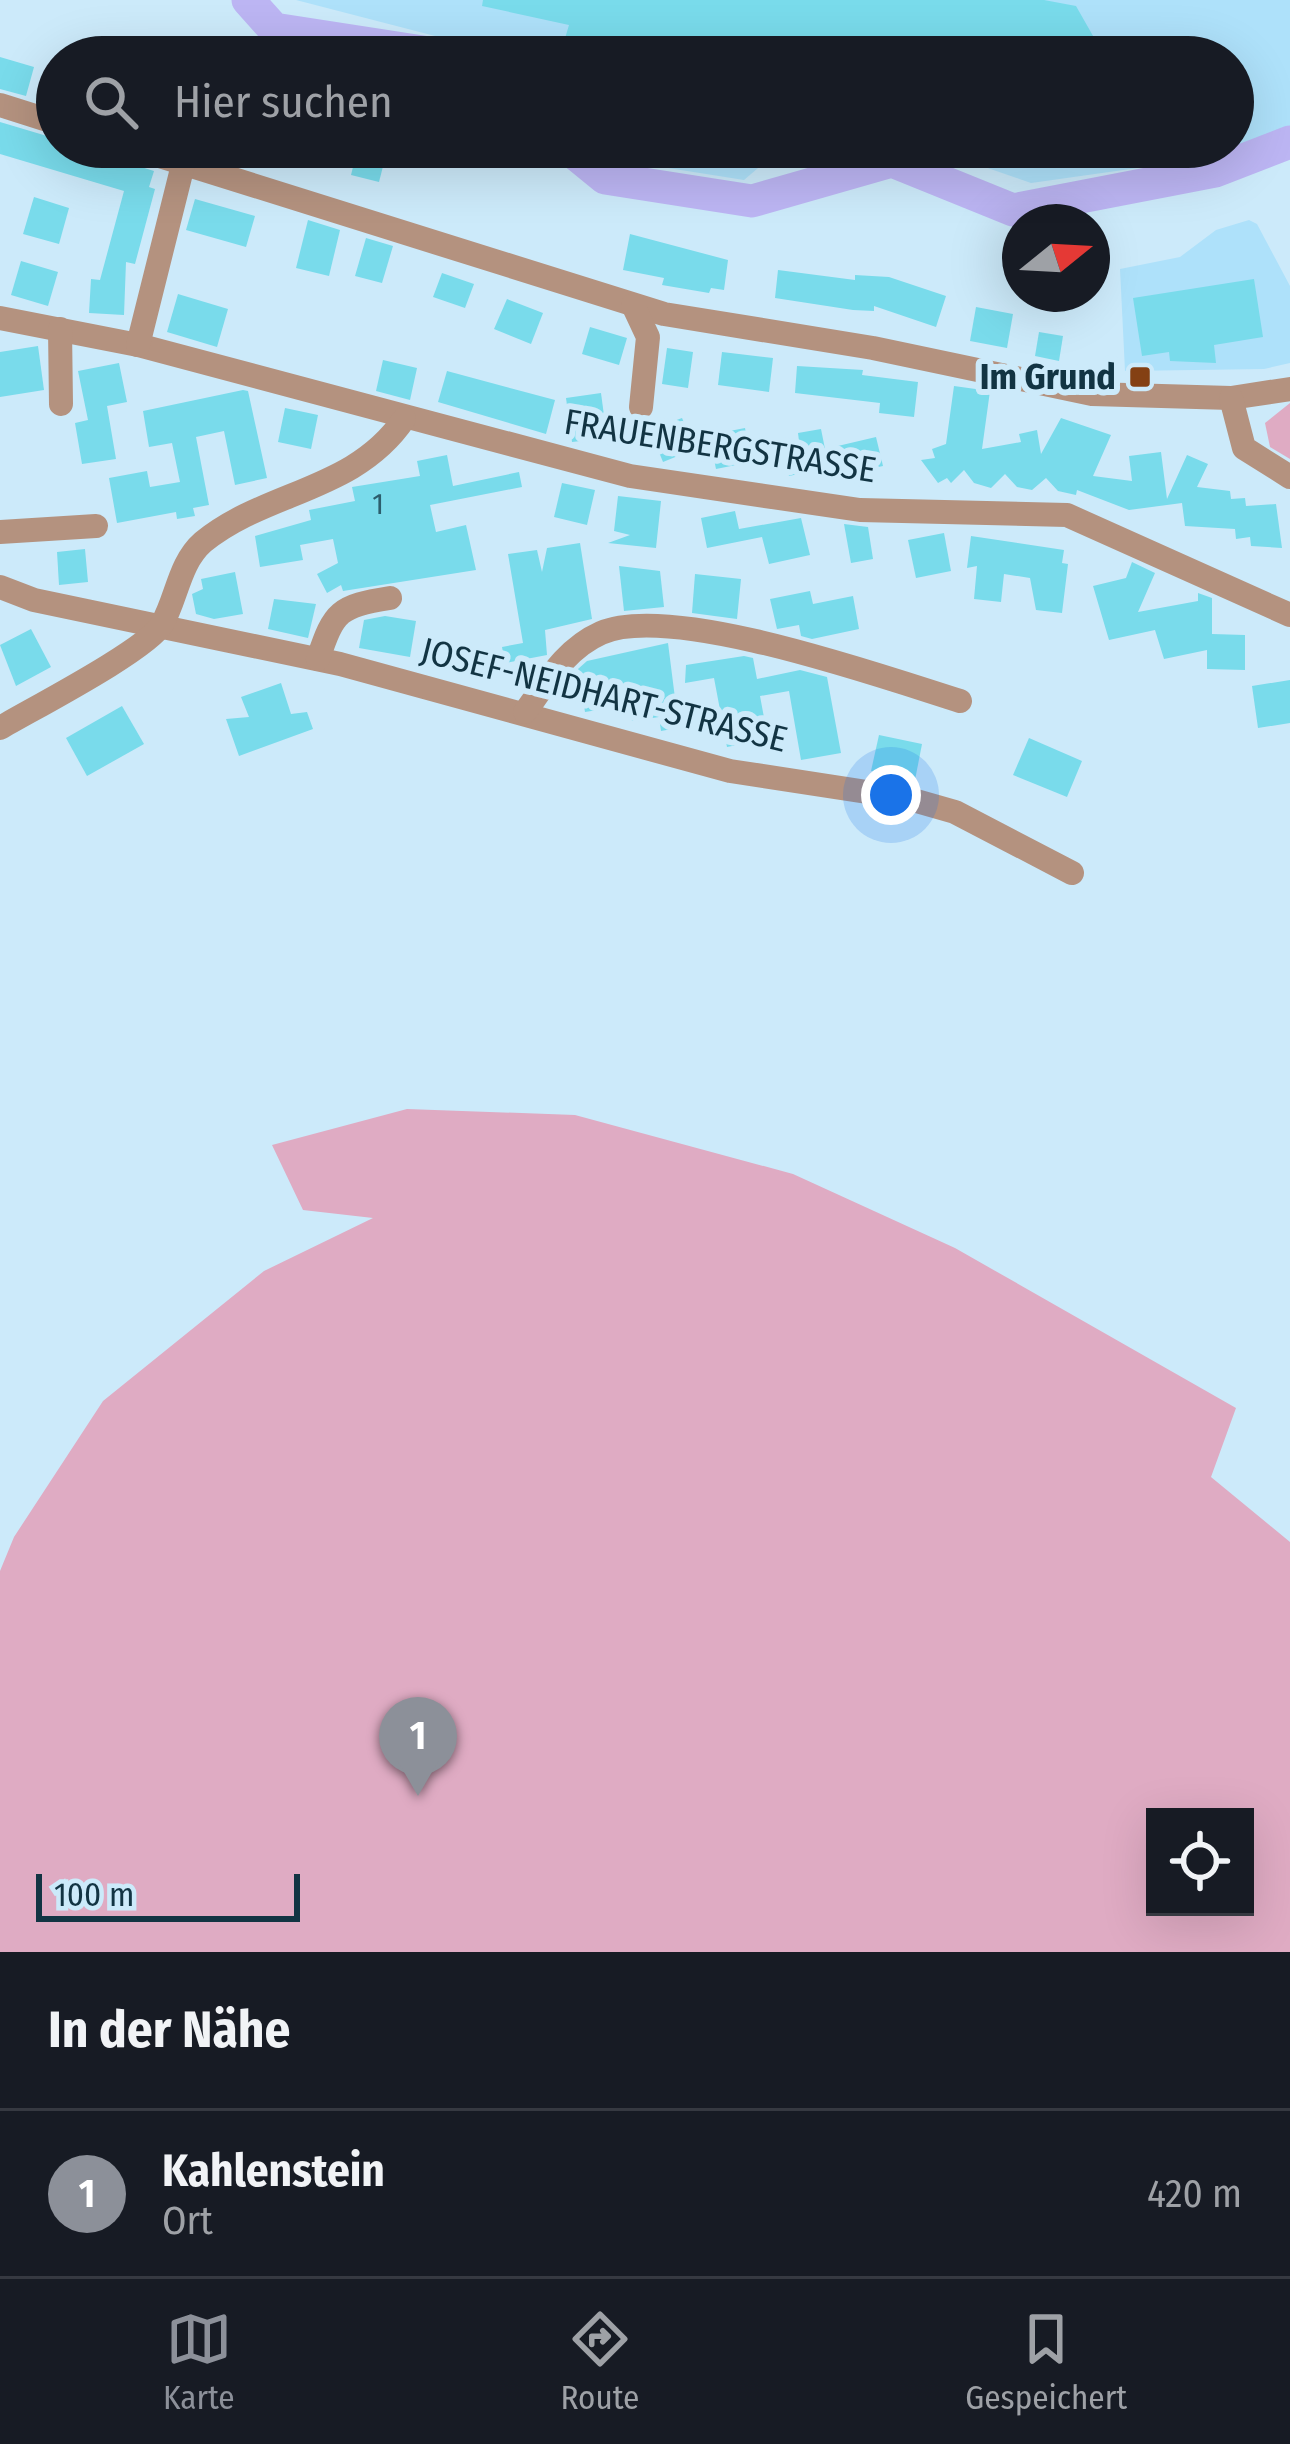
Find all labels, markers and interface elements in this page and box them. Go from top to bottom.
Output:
search box [36,36,1254,168]
icon: search [78,69,144,135]
text: Hier suchen [174,75,393,129]
north arrow [1002,204,1110,312]
place label: Im Grund [980,355,1116,399]
marker: Im Grund [1127,364,1153,390]
street label: FRAUENBERGSTRASSE [561,400,879,492]
house number: 1 [372,486,384,522]
street label: JOSEF-NEIDHART-STRASSE [416,628,792,762]
your location [861,765,921,825]
pin: 1 [379,1697,457,1796]
map controls [1146,1808,1254,1916]
button: locate [1146,1808,1254,1916]
scale bar [36,1868,300,1921]
text: 100 m [54,1875,134,1915]
text: In der Nähe [48,1999,290,2061]
text: Kahlenstein [162,2144,385,2198]
text: 1 [79,2171,95,2217]
text: 420 m [1147,2171,1242,2217]
text: Ort [162,2198,213,2244]
tab: Karte [163,2306,235,2418]
tab: Route [561,2306,639,2418]
tab: Gespeichert [965,2306,1127,2418]

